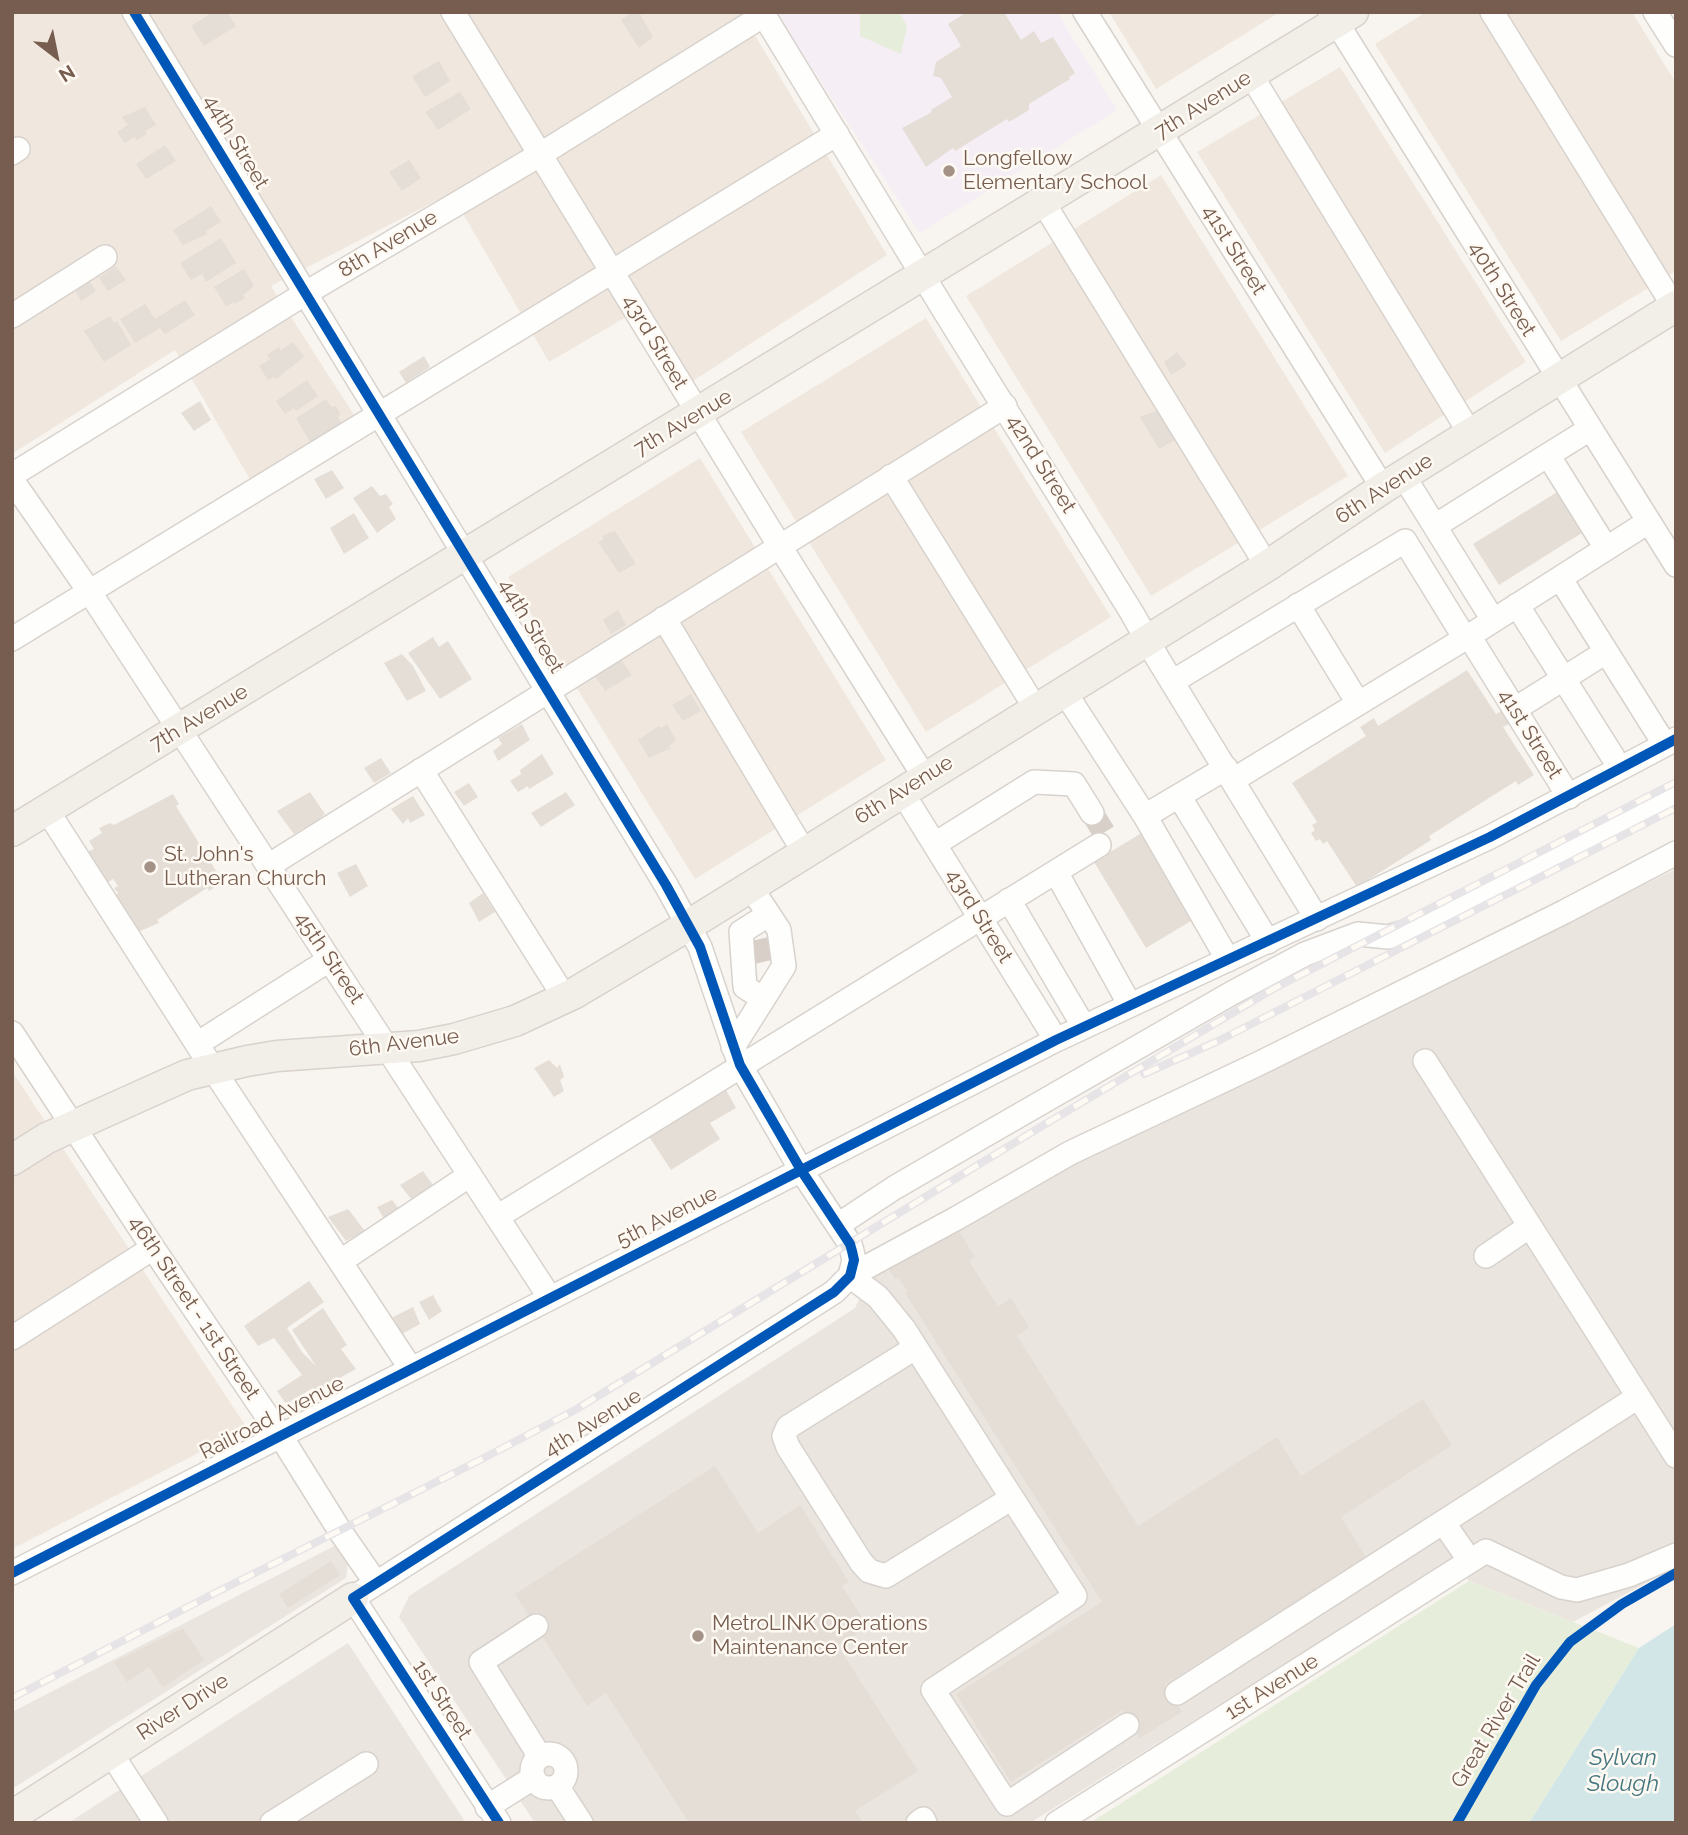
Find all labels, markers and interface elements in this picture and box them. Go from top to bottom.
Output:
north arrow [21,21,91,91]
text: N [55,61,79,87]
street label: 7th Avenue [1150,65,1256,145]
street label: 44th Street [198,90,274,194]
place label: Longfellow Elementary School [963,146,1147,196]
marker: Longfellow Elementary School [941,163,957,179]
street label: 41st Street [1196,200,1272,300]
street label: 8th Avenue [334,205,442,283]
street label: 40th Street [1463,237,1541,341]
street label: 43rd Street [617,290,693,394]
street label: 7th Avenue [630,384,736,462]
street label: 42nd Street [1001,410,1081,518]
street label: 6th Avenue [1331,448,1437,530]
street label: 44th Street [493,574,569,678]
street label: 7th Avenue [146,679,252,757]
street label: 41st Street [1492,684,1568,784]
street label: 6th Avenue [850,750,958,830]
place label: St. John's Lutheran Church [164,842,327,892]
marker: St. John's Lutheran Church [142,859,158,875]
street label: 43rd Street [940,864,1018,968]
street label: 45th Street [289,907,369,1009]
street label: 6th Avenue [347,1024,461,1062]
street label: 5th Avenue [612,1181,722,1253]
street label: 46th Street - 1st Street [123,1211,265,1405]
street label: Railroad Avenue [196,1371,348,1465]
street label: 4th Avenue [540,1383,646,1463]
place label: MetroLINK Operations Maintenance Center [712,1611,928,1661]
marker: MetroLINK Operations Maintenance Center [690,1628,706,1644]
street label: 1st Avenue [1221,1648,1323,1726]
street label: Great River Trail [1446,1649,1546,1793]
street label: 1st Street [407,1656,477,1744]
street label: River Drive [132,1668,234,1746]
water label: Sylvan Slough [1587,1744,1659,1798]

